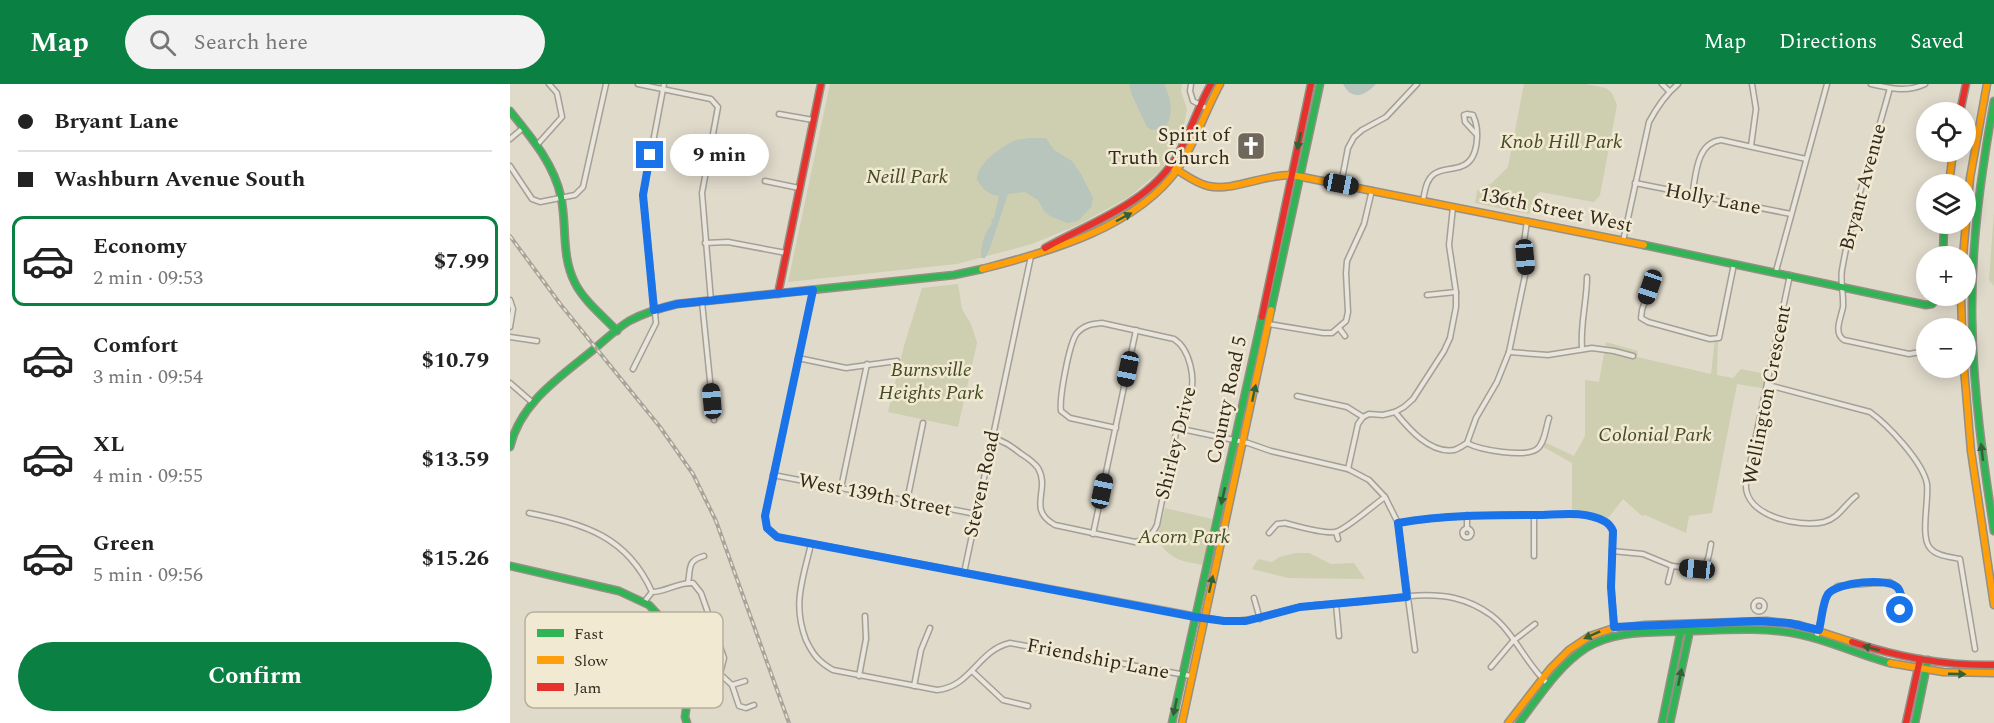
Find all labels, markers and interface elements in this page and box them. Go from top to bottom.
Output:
search box [125,15,545,69]
text: Map [30,21,89,64]
icon: search [146,26,179,59]
text: Search here [194,26,308,59]
text: Map [1704,26,1746,58]
text: Directions [1779,26,1877,58]
text: Saved [1910,26,1964,58]
map controls [1916,102,1976,378]
button: locate [1916,102,1976,162]
text: Bryant Lane [54,105,179,138]
place label: Spirit of Truth Church [1108,120,1232,173]
street label: Bryant Avenue [1832,120,1894,254]
park label: Knob Hill Park [1500,127,1623,157]
church icon: Spirit of Truth Church [1235,130,1267,162]
one-way arrow [1294,132,1303,151]
callout: 9 min [671,134,770,176]
text: 9 min [693,140,746,170]
route end [636,141,663,168]
park label: Neill Park [866,162,949,192]
text: Washburn Avenue South [54,163,305,196]
car [1322,172,1360,196]
button: layers [1916,174,1976,234]
street label: Holly Lane [1662,175,1764,223]
street label: 136th Street West [1477,179,1635,241]
one-way arrow [1115,212,1132,222]
text: Economy [93,230,186,263]
icon: car [21,234,75,288]
car [1514,238,1536,276]
text: $7.99 [434,245,489,278]
button: + [1916,246,1976,306]
text: 2 min · 09:53 [93,263,203,293]
car [1636,267,1664,307]
street label: Wellington Crescent [1735,302,1799,488]
button: − [1916,318,1976,378]
text: Comfort [93,329,178,362]
icon: car [21,333,75,387]
street label: County Road 5 [1199,333,1255,467]
text: $10.79 [421,344,489,377]
car [1115,350,1141,388]
park label: Burnsville Heights Park [879,355,984,408]
text: 3 min · 09:54 [93,362,203,392]
car [701,382,723,420]
street label: Shirley Drive [1147,383,1205,503]
one-way arrow [1250,384,1259,403]
park label: Colonial Park [1598,420,1712,450]
text: XL [93,428,124,461]
street label: Steven Road [956,428,1008,540]
icon: car [21,432,75,486]
one-way arrow [1977,442,1987,461]
text: $13.59 [421,443,489,476]
text: 4 min · 09:55 [93,461,203,491]
street label: West 139th Street [796,465,954,525]
car [1089,472,1115,510]
one-way arrow [1217,487,1227,505]
park label: Acorn Park [1137,522,1231,552]
text: Green [93,527,155,560]
icon: car [21,531,75,585]
text: $15.26 [421,542,489,575]
car [1678,558,1716,580]
text: 5 min · 09:56 [93,560,203,590]
one-way arrow [1207,574,1216,593]
route start [1886,596,1913,623]
legend [525,612,723,708]
text: Fast [574,622,604,646]
street label: Friendship Lane [1024,630,1172,688]
one-way arrow [1584,631,1601,640]
button: Confirm [18,642,492,711]
one-way arrow [1862,642,1880,652]
text: Slow [574,649,609,673]
one-way arrow [1676,668,1685,687]
one-way arrow [1948,670,1967,679]
text: Jam [574,676,602,700]
one-way arrow [1170,698,1179,717]

